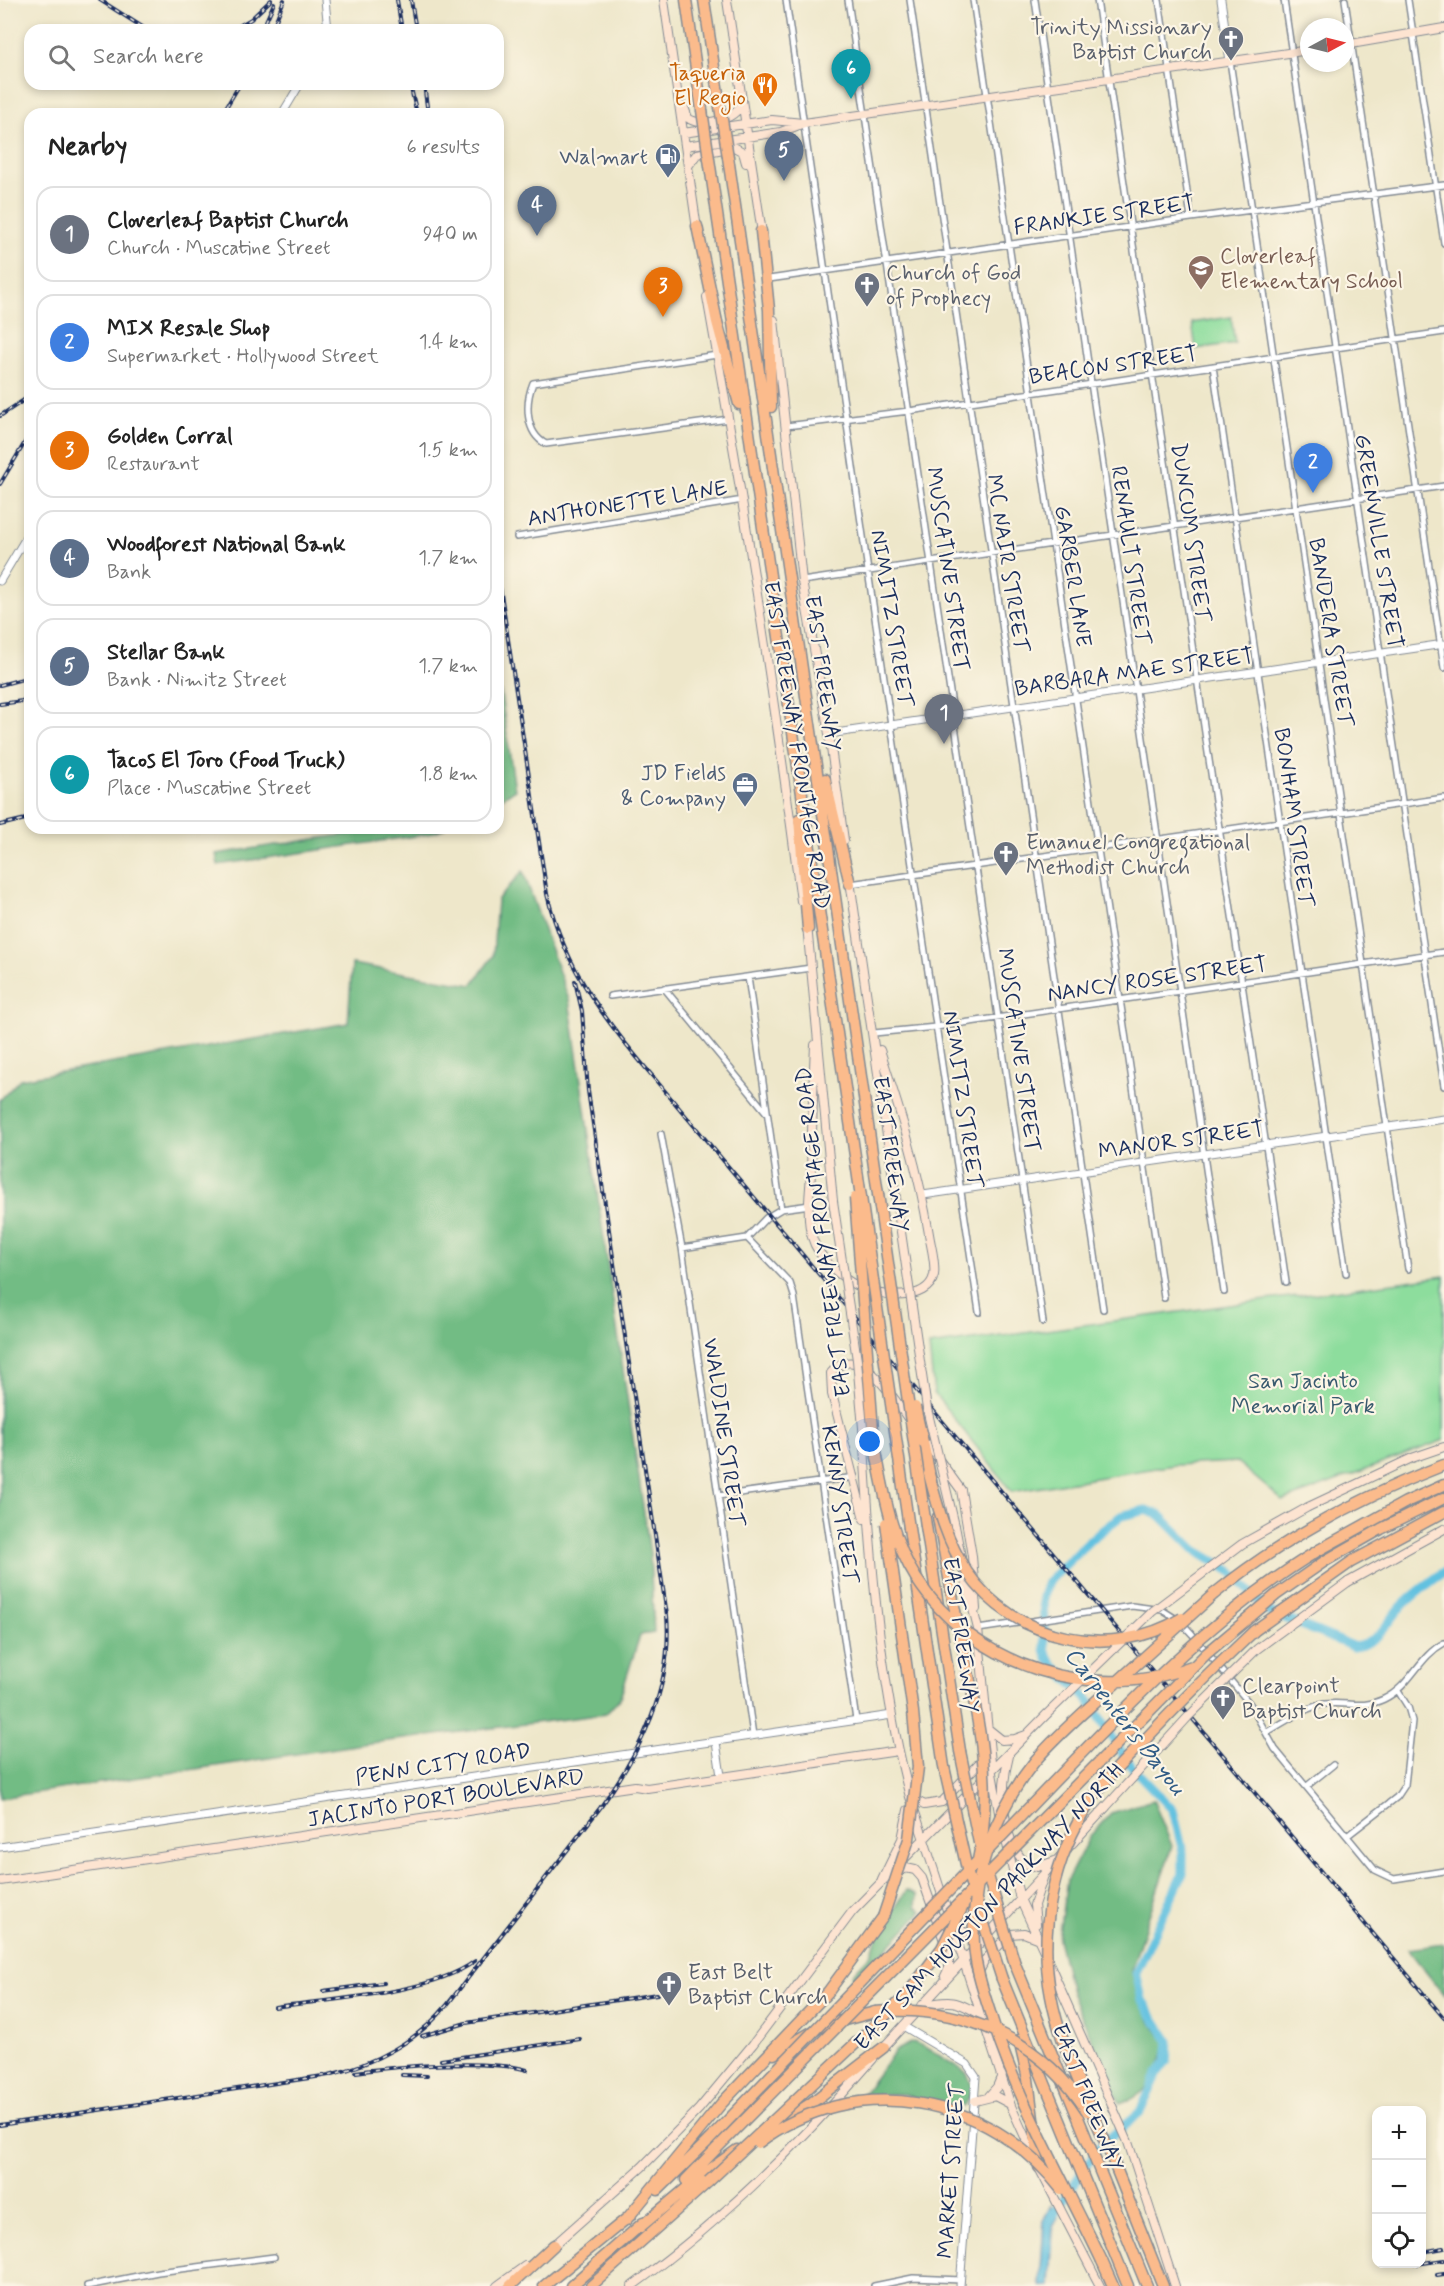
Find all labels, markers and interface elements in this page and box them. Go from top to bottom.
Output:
place label: Trinity Missionary Baptist Church [1030,14,1212,67]
north arrow [1300,18,1354,72]
search box [24,24,504,90]
church icon: Trinity Missionary Baptist Church [1216,24,1246,62]
icon: search [45,41,78,74]
text: Search here [93,43,204,71]
pin: 6 [832,50,870,99]
place label: Taqueria El Regio [669,60,746,116]
restaurant icon: Taqueria El Regio [750,70,780,108]
text: Nearby [48,130,127,164]
pin: 5 [764,132,804,181]
text: 6 results [407,134,480,161]
fuel station icon: Walmart [653,141,683,179]
place label: Walmart [559,144,648,172]
pin: 4 [518,186,556,236]
street label: FRANKIE STREET [1012,189,1197,243]
text: Cloverleaf Baptist Church [107,207,349,235]
text: 1 [65,221,74,248]
text: 940 m [423,221,478,248]
text: Church · Muscatine Street [107,235,330,262]
place label: Cloverleaf Elementary School [1220,243,1403,296]
school or university icon: Cloverleaf Elementary School [1186,253,1216,291]
place label: Church of God of Prophecy [886,260,1021,313]
pin: 3 [644,268,682,317]
church icon: Church of God of Prophecy [852,270,882,308]
text: MIX Resale Shop [107,315,270,343]
text: 2 [65,329,74,356]
text: 1.4 km [419,329,478,356]
street label: BEACON STREET [1027,340,1199,392]
text: Supermarket · Hollywood Street [107,343,379,370]
text: Golden Corral [107,423,233,451]
street label: GREENVILLE STREET [1347,432,1409,651]
text: 3 [65,437,74,464]
text: 1.5 km [418,437,478,464]
street label: DUNCUM STREET [1164,441,1217,624]
pin: 2 [1294,444,1332,493]
text: Restaurant [107,451,200,478]
street label: RENAULT STREET [1104,464,1157,647]
street label: MUSCATINE STREET [919,465,975,673]
street label: MC NAIR STREET [979,472,1035,655]
street label: ANTHONETTE LANE [525,474,729,534]
street label: GARBER LANE [1047,504,1097,649]
street label: NIMITZ STREET [863,528,919,710]
text: Woodforest National Bank [107,531,346,559]
street label: BANDERA STREET [1301,536,1359,729]
text: 4 [64,545,75,572]
text: 1.7 km [418,545,478,572]
text: Bank [107,559,151,586]
street label: EAST FREEWAY FRONTAGE ROAD [756,579,836,912]
street label: EAST FREEWAY [797,594,847,753]
text: Stellar Bank [107,639,225,667]
street label: BARBARA MAE STREET [1013,642,1256,704]
text: 5 [64,653,76,680]
text: 1.7 km [418,653,478,680]
text: Bank · Nimitz Street [107,667,287,694]
pin: 1 [924,694,964,744]
street label: BONHAM STREET [1267,726,1320,909]
text: Tacos El Toro (Food Truck) [107,747,345,775]
place label: JD Fields & Company [621,760,726,813]
text: 6 [64,761,75,788]
text: 1.8 km [419,761,478,788]
office icon: JD Fields & Company [730,770,760,808]
text: Place · Muscatine Street [107,775,311,802]
place label: Emanuel Congregational Methodist Church [1026,829,1250,882]
church icon: Emanuel Congregational Methodist Church [991,839,1021,877]
street label: MUSCATINE STREET [990,946,1046,1154]
street label: NANCY ROSE STREET [1046,951,1269,1009]
street label: NIMITZ STREET [936,1009,988,1191]
street label: EAST FREEWAY FRONTAGE ROAD [790,1065,858,1398]
street label: EAST FREEWAY [865,1075,915,1234]
street label: MANOR STREET [1097,1115,1266,1166]
street label: WALDINE STREET [696,1336,750,1529]
park label: San Jacinto Memorial Park [1231,1368,1375,1421]
street label: KENNY STREET [814,1423,864,1586]
your location [855,1427,884,1456]
street label: EAST FREEWAY [935,1556,985,1715]
water label: Carpenters Bayou [1057,1641,1193,1803]
place label: Clearpoint Baptist Church [1242,1673,1382,1726]
church icon: Clearpoint Baptist Church [1208,1683,1238,1721]
street label: PENN CITY ROAD [353,1737,533,1793]
street label: EAST SAM HOUSTON PARKWAY NORTH [849,1758,1130,2057]
street label: JACINTO PORT BOULEVARD [306,1763,587,1835]
place label: East Belt Baptist Church [688,1959,828,2012]
church icon: East Belt Baptist Church [654,1969,684,2007]
street label: EAST FREEWAY [1045,2020,1130,2176]
street label: MARKET STREET [932,2082,972,2259]
map controls [1372,2106,1426,2268]
button: + [1372,2106,1426,2160]
button: − [1372,2160,1426,2214]
button: locate [1372,2214,1426,2268]

